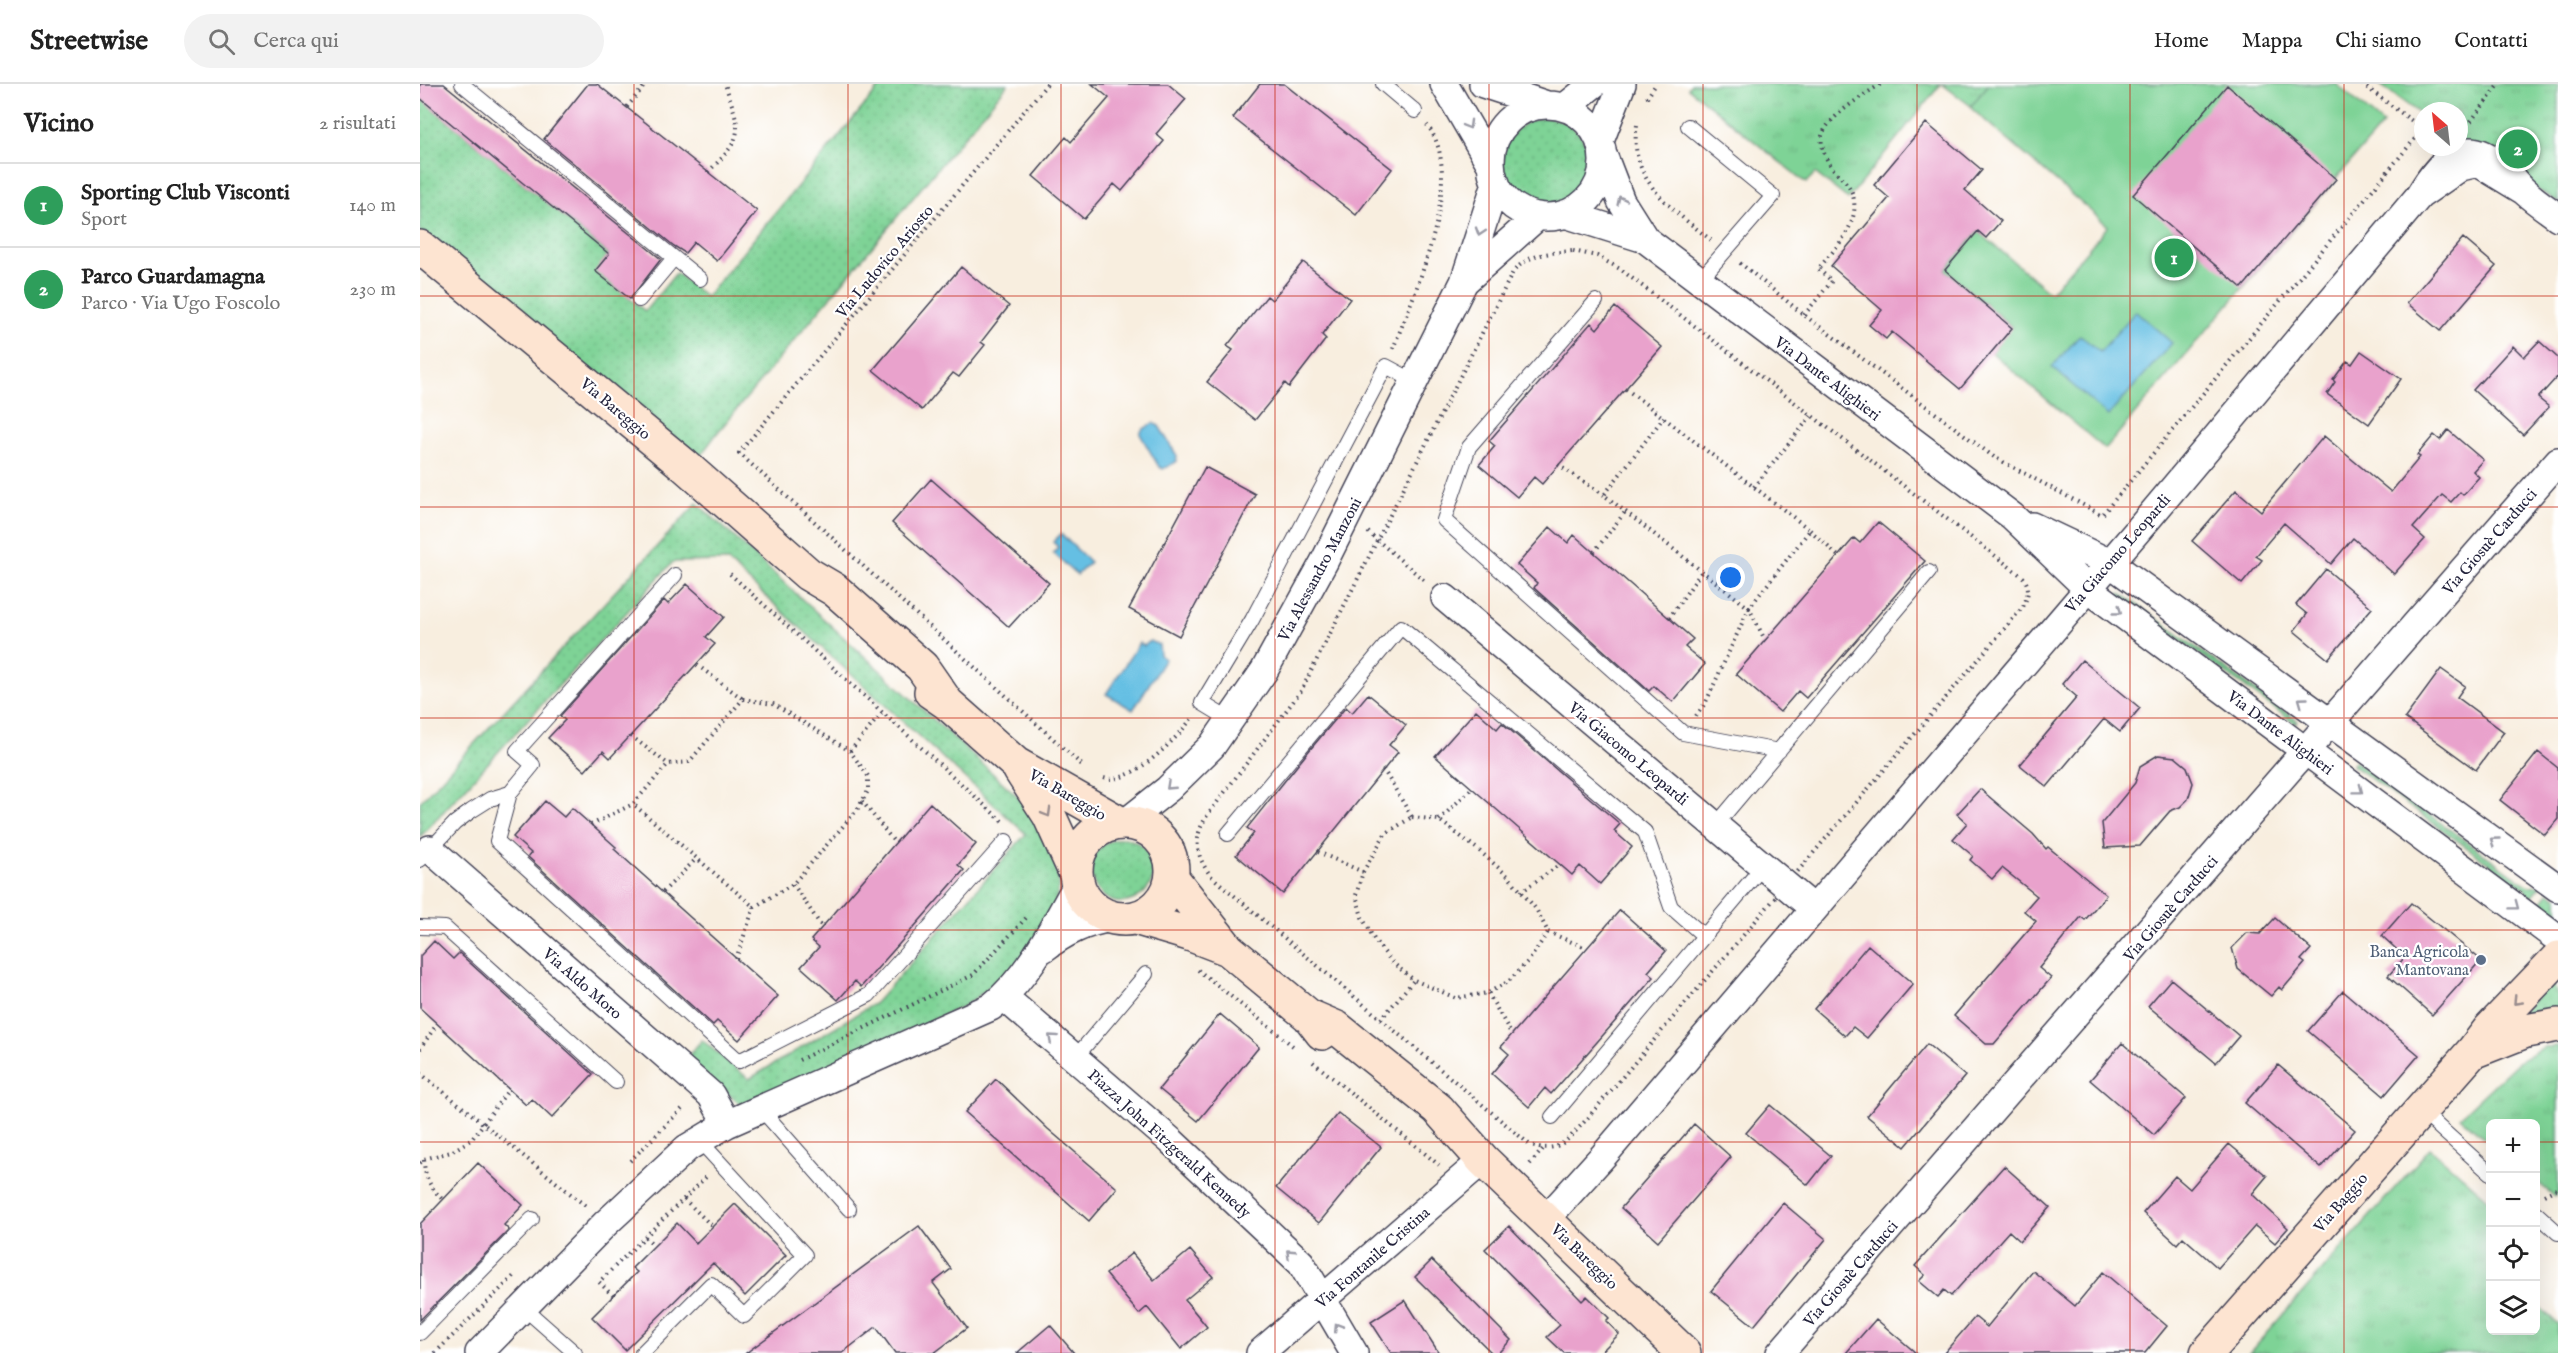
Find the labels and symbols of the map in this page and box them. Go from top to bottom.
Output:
north arrow [2414,102,2468,156]
one-way arrow [1460,119,1472,129]
pin: 2 [2498,126,2538,172]
one-way arrow [1617,195,1629,206]
street label: Via Ludovico Ariosto [832,201,939,324]
one-way arrow [1475,226,1487,237]
pin: 1 [2154,236,2194,280]
street label: Via Dante Alighieri [1769,332,1884,426]
street label: Via Bareggio [575,374,654,445]
street label: Via Giosuè Carducci [2438,485,2542,600]
street label: Via Giacomo Leopardi [2061,491,2175,619]
street label: Via Alessandro Manzoni [1274,495,1367,646]
your location [1716,563,1745,592]
one-way arrow [2111,604,2122,615]
street label: Via Dante Alighieri [2222,686,2337,780]
one-way arrow [2298,697,2309,708]
street label: Via Giacomo Leopardi [1563,698,1692,811]
street label: Via Bareggio [1024,765,1110,826]
one-way arrow [1167,779,1177,790]
one-way arrow [2352,782,2363,793]
one-way arrow [1040,807,1052,817]
one-way arrow [2489,837,2500,848]
street label: Via Giosuè Carducci [2119,852,2223,967]
one-way arrow [2508,899,2519,910]
place label: Banca Agricola Mantovana [2369,943,2469,981]
street label: Via Aldo Moro [537,944,626,1025]
marker: Banca Agricola Mantovana [2474,953,2488,967]
one-way arrow [2514,993,2525,1004]
one-way arrow [1048,1034,1059,1045]
street label: Piazza John Fitzgerald Kennedy [1083,1066,1255,1223]
street label: Via Baggio [2309,1169,2373,1238]
street label: Via Fontanile Cristina [1311,1203,1435,1314]
street label: Via Giosuè Carducci [1799,1217,1903,1332]
street label: Via Bareggio [1545,1220,1622,1295]
one-way arrow [1287,1250,1298,1261]
one-way arrow [1334,1323,1346,1333]

